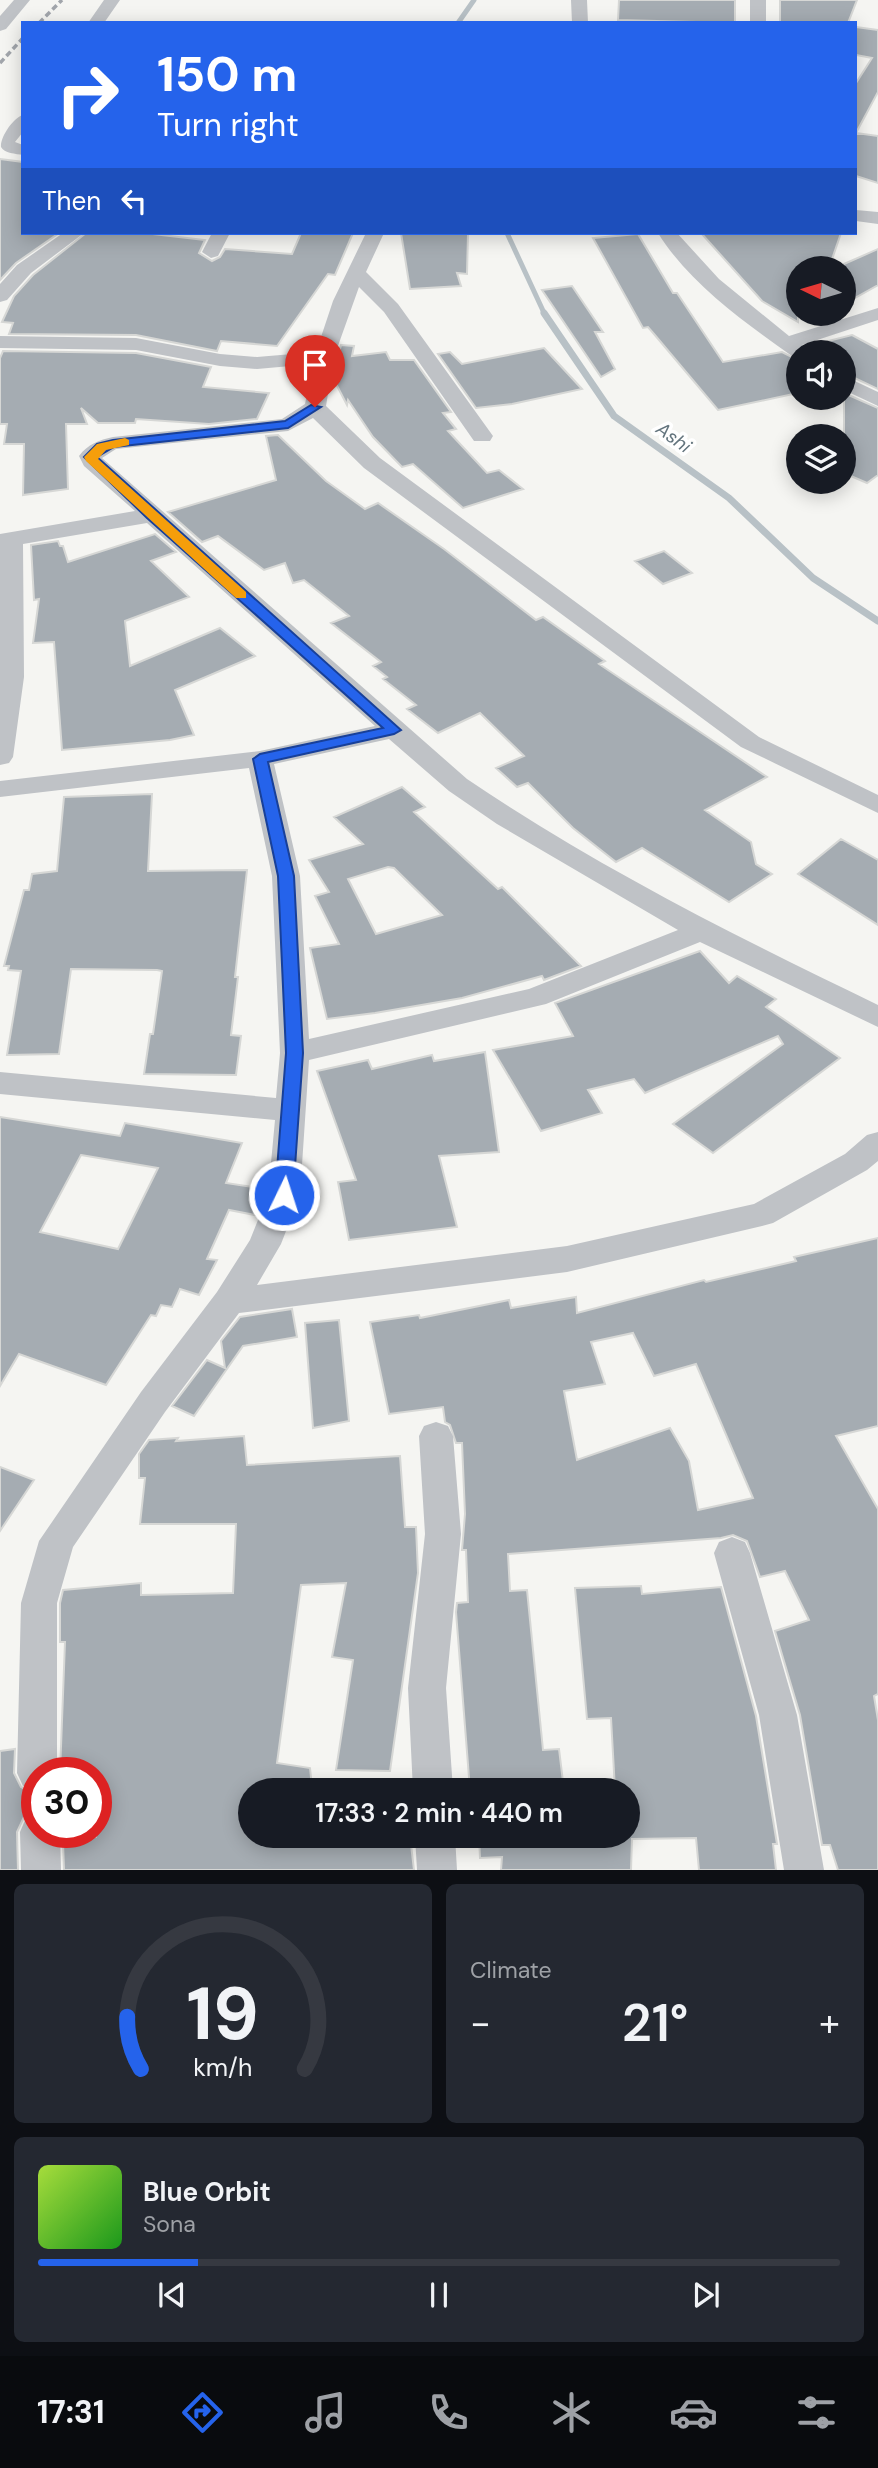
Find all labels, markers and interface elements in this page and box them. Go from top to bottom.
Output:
text: 150 m [157,42,297,106]
icon: right [42,49,133,140]
text: Turn right [157,104,299,146]
icon: left [115,182,153,220]
text: Then [42,184,101,218]
north arrow [786,256,856,326]
map controls [786,256,856,494]
pin [285,335,345,407]
button: sound [786,340,856,410]
icon: arrive [296,346,334,384]
water label: Ashi [650,416,697,459]
button: layers [786,424,856,494]
position arrow [247,1158,321,1232]
speed limit sign: 30 [21,1757,112,1848]
text: 17:33 · 2 min · 440 m [315,1796,563,1830]
text: Climate [470,1955,552,1985]
text: 19 [187,1968,259,2063]
text: 21° [622,1989,688,2057]
text: − [470,1998,491,2048]
text: + [819,1998,840,2048]
text: km/h [193,2051,253,2084]
text: Blue Orbit [143,2175,271,2209]
text: Sona [143,2209,196,2239]
icon: previous [153,2276,191,2314]
icon: pause [420,2276,458,2314]
icon: next [687,2276,725,2314]
icon: directions [178,2388,227,2437]
icon: music [301,2388,350,2437]
icon: phone [424,2388,473,2437]
icon: climate [547,2388,596,2437]
icon: car [669,2388,718,2437]
icon: filters [792,2388,841,2437]
text: 17:31 [37,2391,105,2433]

